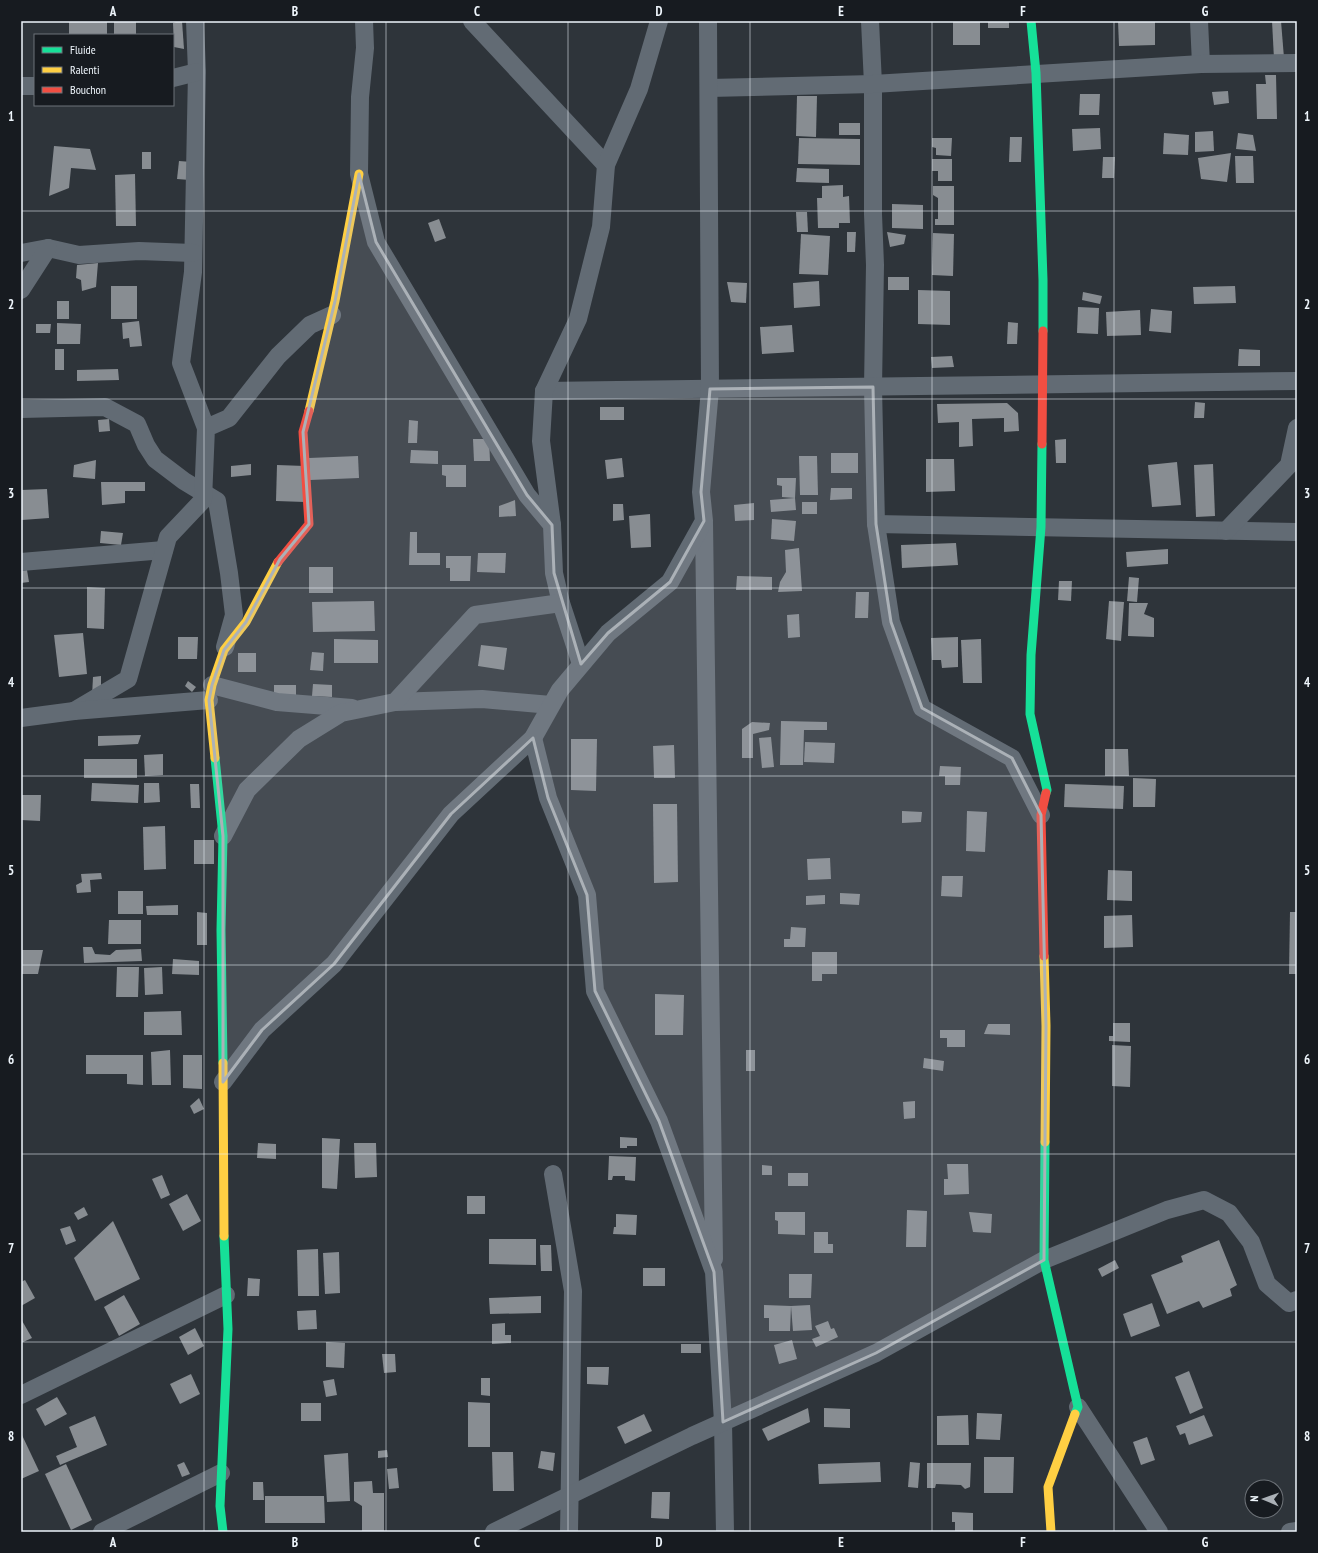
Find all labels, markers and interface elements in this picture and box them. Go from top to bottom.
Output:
text: A [109,3,117,20]
text: B [292,3,298,20]
text: C [474,3,480,20]
text: D [656,3,663,20]
text: E [838,3,844,20]
text: F [1020,3,1026,20]
text: G [1202,3,1209,20]
legend [34,34,174,106]
text: Fluide [70,42,96,57]
text: Ralenti [70,62,99,77]
text: Bouchon [70,82,106,97]
text: 1 [8,108,14,125]
text: 1 [1304,108,1310,125]
text: 2 [8,296,14,313]
text: 2 [1304,296,1310,313]
text: 3 [8,485,14,502]
text: 3 [1304,485,1310,502]
text: 4 [8,674,15,691]
text: 4 [1304,674,1311,691]
text: 5 [8,862,14,879]
text: 5 [1304,862,1310,879]
text: 6 [8,1051,14,1068]
text: 6 [1304,1051,1310,1068]
text: 7 [8,1240,14,1257]
text: 7 [1304,1240,1310,1257]
text: 8 [8,1428,14,1445]
text: 8 [1304,1428,1310,1445]
north arrow [1244,1479,1284,1519]
text: N [1247,1495,1261,1502]
text: A [109,1534,117,1551]
text: B [292,1534,298,1551]
text: C [474,1534,480,1551]
text: D [656,1534,663,1551]
text: E [838,1534,844,1551]
text: F [1020,1534,1026,1551]
text: G [1202,1534,1209,1551]

